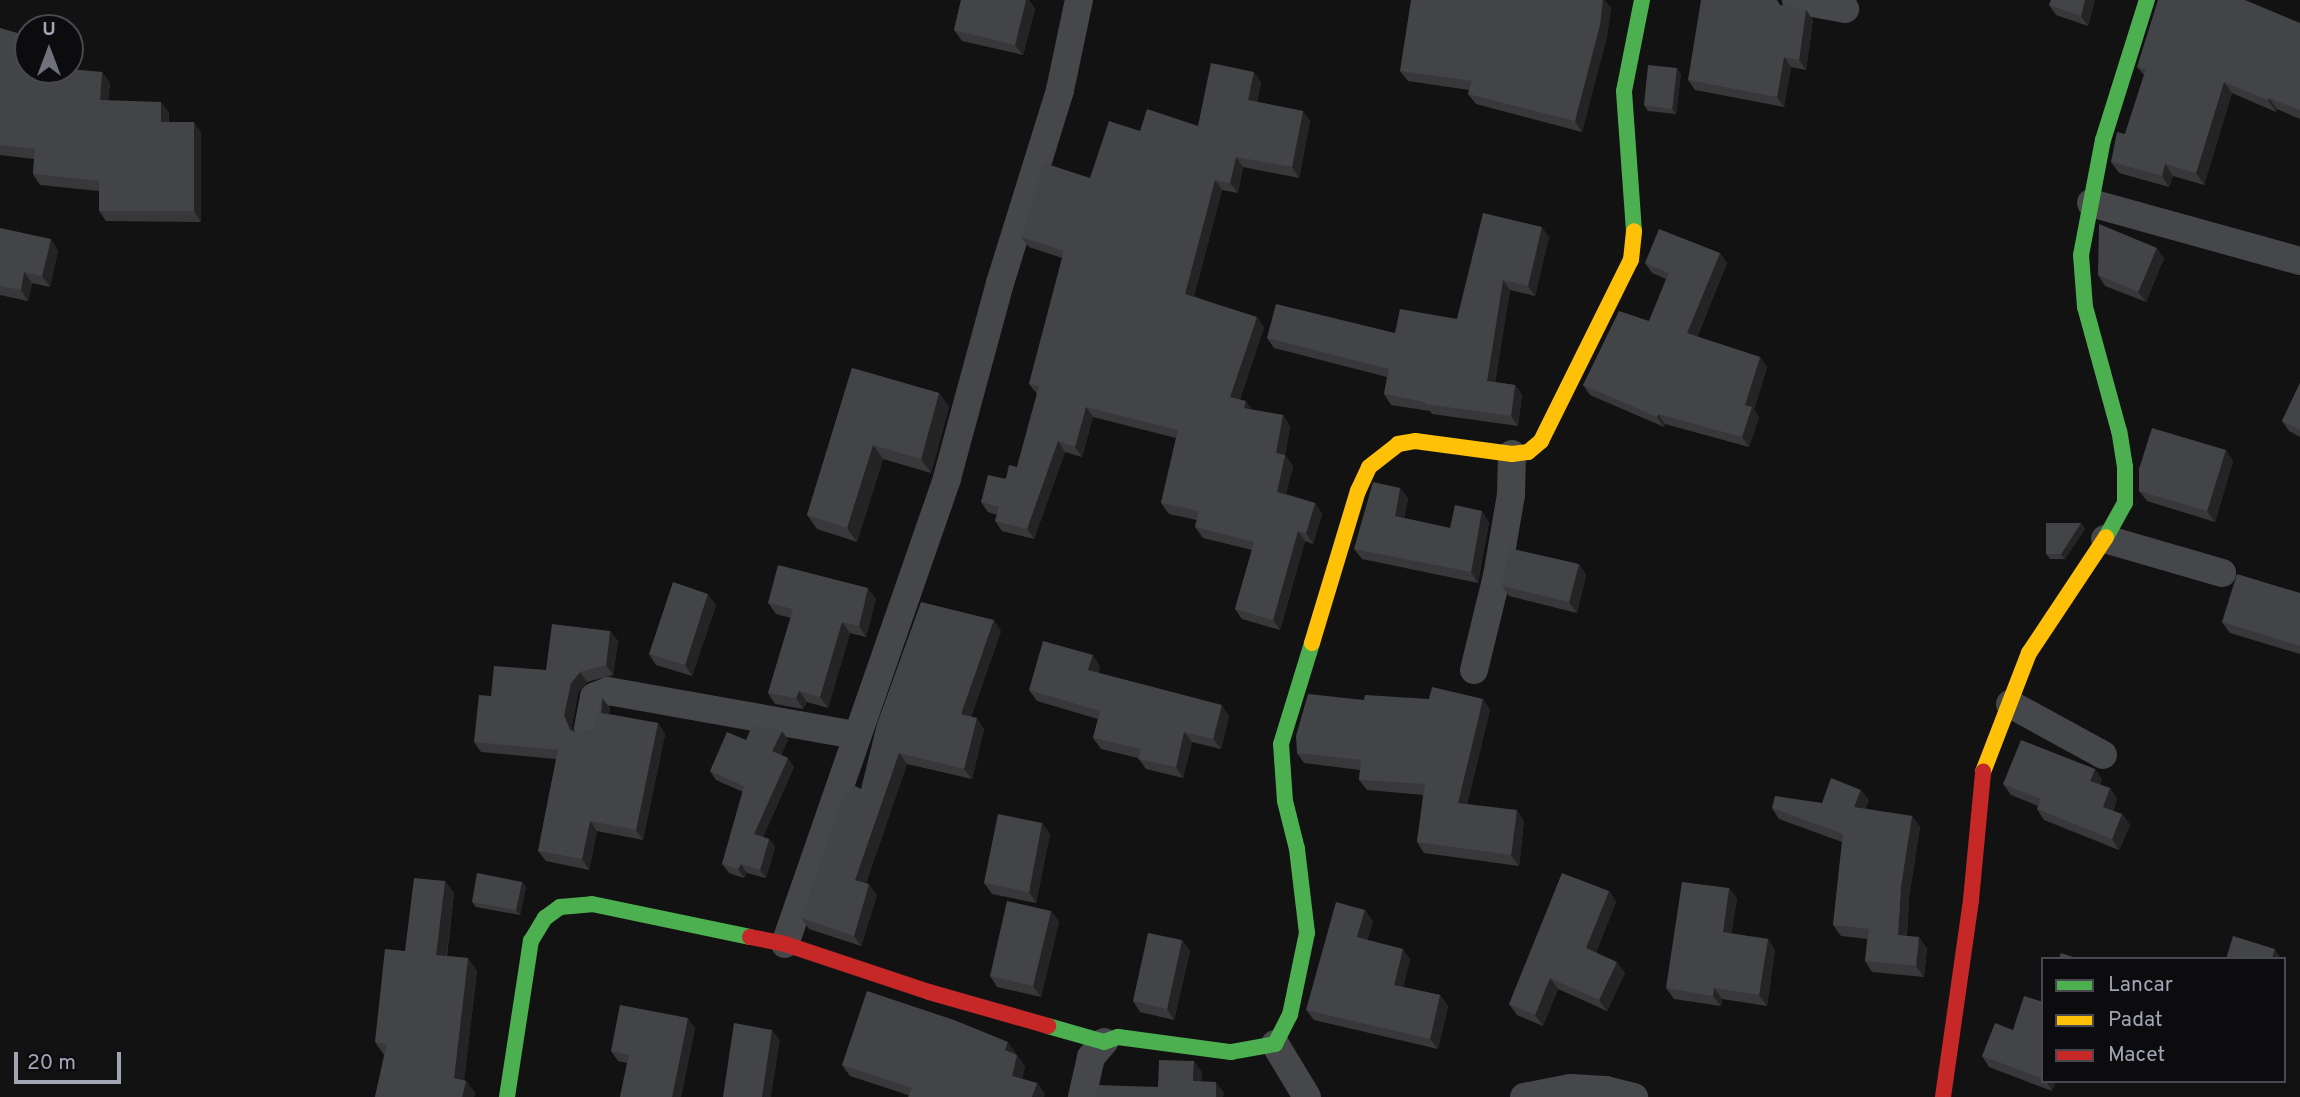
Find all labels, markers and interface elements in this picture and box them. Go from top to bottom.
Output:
north arrow [14,14,84,84]
text: U [42,18,56,42]
legend [2041,957,2286,1083]
text: Lancar [2108,972,2173,999]
text: Padat [2108,1007,2163,1034]
scale bar [18,1038,124,1082]
text: Macet [2108,1042,2165,1069]
text: 20 m [27,1050,76,1077]

